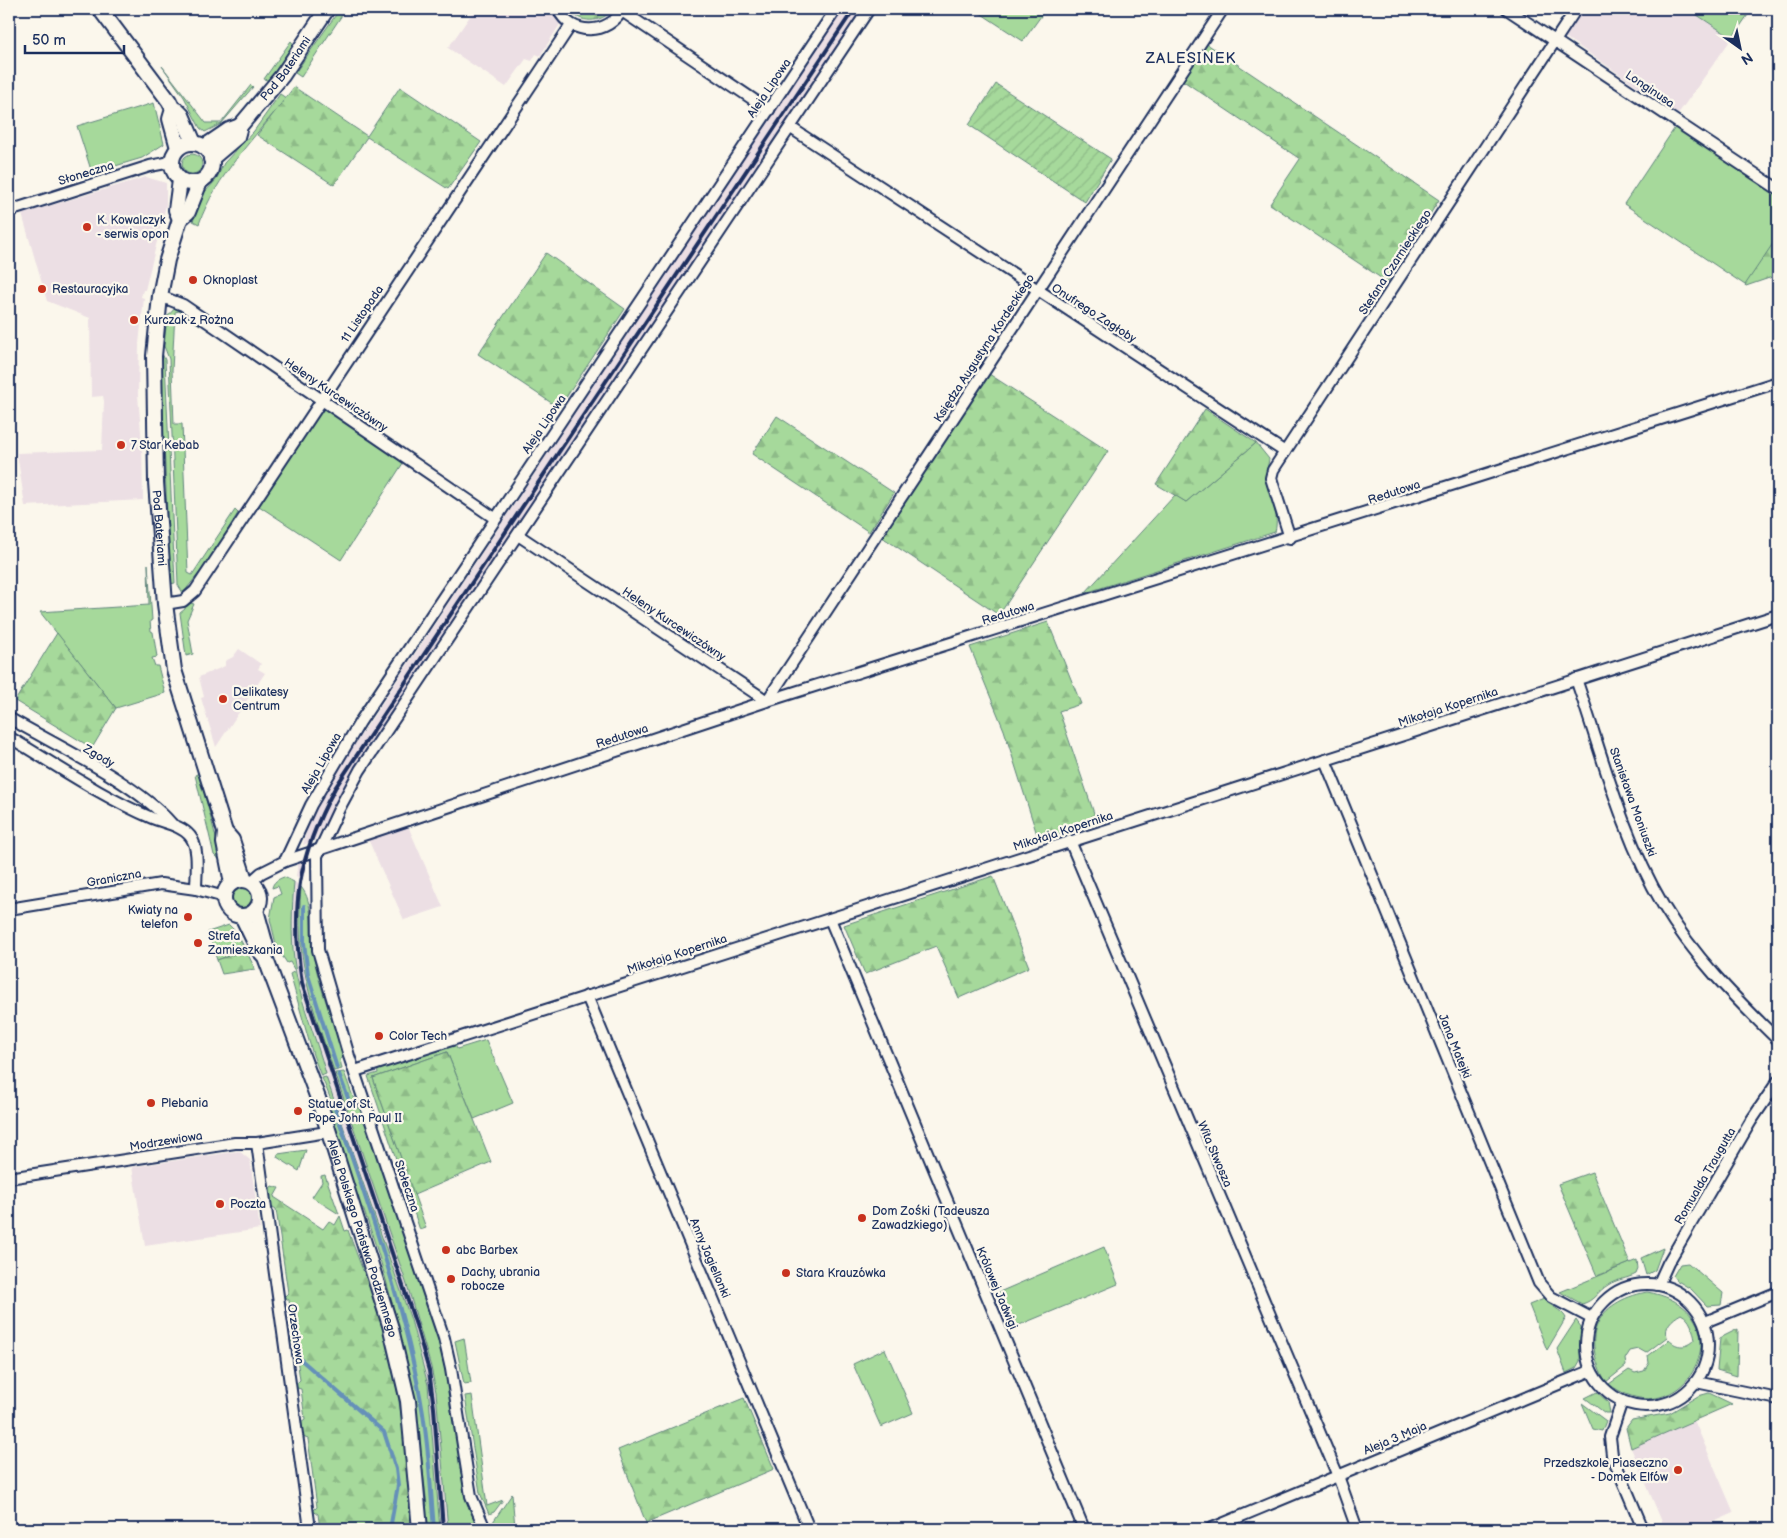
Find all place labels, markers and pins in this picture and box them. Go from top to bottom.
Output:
place label: K. Kowalczyk - serwis opon [97,213,169,242]
marker: K. Kowalczyk - serwis opon [81,221,93,233]
place label: Oknoplast [203,273,258,288]
marker: Oknoplast [187,274,199,286]
place label: Restauracyjka [52,282,129,297]
marker: Restauracyjka [36,283,48,295]
place label: Kurczak z Rożna [144,313,234,328]
marker: Kurczak z Rożna [128,314,140,326]
place label: 7 Star Kebab [131,438,199,453]
marker: 7 Star Kebab [115,439,127,451]
place label: Delikatesy Centrum [233,685,289,714]
marker: Delikatesy Centrum [217,693,229,705]
place label: Kwiaty na telefon [128,903,178,932]
marker: Kwiaty na telefon [182,911,194,923]
place label: Strefa Zamieszkania [207,929,283,958]
marker: Strefa Zamieszkania [192,937,204,949]
place label: Color Tech [389,1029,447,1044]
marker: Color Tech [373,1030,385,1042]
place label: Plebania [161,1096,208,1111]
marker: Plebania [145,1097,157,1109]
place label: Statue of St. Pope John Paul II [308,1097,402,1126]
marker: Statue of St. Pope John Paul II [292,1105,304,1117]
place label: Poczta [230,1197,266,1212]
marker: Poczta [214,1198,226,1210]
place label: Dom Zośki (Tadeusza Zawadzkiego) [871,1204,990,1233]
marker: Dom Zośki (Tadeusza Zawadzkiego) [856,1212,868,1224]
place label: abc Barbex [456,1243,518,1258]
marker: abc Barbex [440,1244,452,1256]
place label: Dachy, ubrania robocze [461,1265,540,1294]
place label: Stara Krauzówka [796,1266,886,1281]
marker: Stara Krauzówka [780,1267,792,1279]
marker: Dachy, ubrania robocze [445,1273,457,1285]
place label: Przedszkole Piaseczno - Domek Elfów [1543,1456,1668,1485]
marker: Przedszkole Piaseczno - Domek Elfów [1672,1464,1684,1476]

